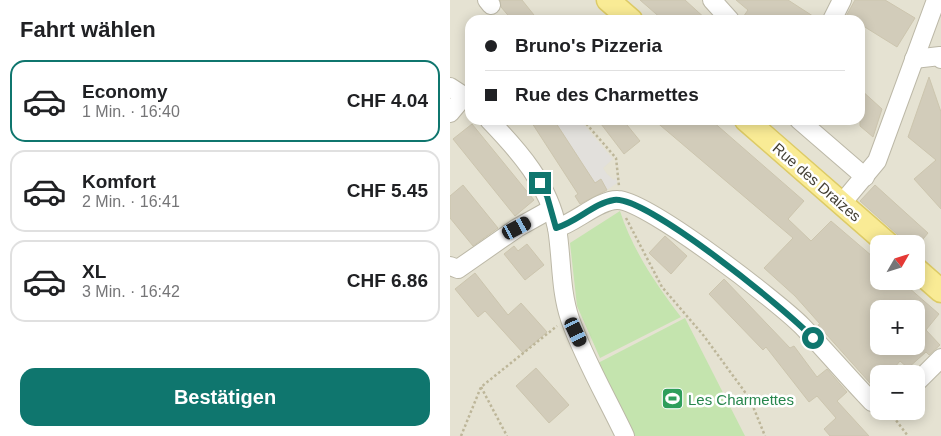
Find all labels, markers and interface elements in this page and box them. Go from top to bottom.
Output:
text: Fahrt wählen [20,17,156,42]
text: Bruno's Pizzeria [515,35,662,56]
icon: car [22,79,67,124]
text: Economy [82,81,168,102]
text: Rue des Charmettes [515,84,699,105]
text: CHF 4.04 [347,90,428,111]
text: 1 Min. · 16:40 [82,103,180,120]
street label: Rue des Draizes [770,139,864,225]
icon: car [22,169,67,214]
text: Komfort [82,171,156,192]
route end [529,172,551,194]
text: CHF 5.45 [347,180,428,201]
text: 2 Min. · 16:41 [82,193,180,210]
car [500,214,533,242]
north arrow [870,235,925,290]
map controls [870,235,925,420]
icon: car [22,259,67,304]
text: XL [82,261,106,282]
text: CHF 6.86 [347,270,428,291]
text: 3 Min. · 16:42 [82,283,180,300]
button: + [870,300,925,355]
car [562,315,589,349]
route start [802,327,824,349]
button: − [870,365,925,420]
button: Bestätigen [20,368,430,426]
sports icon: Les Charmettes [660,387,684,411]
place label: Les Charmettes [688,391,794,408]

